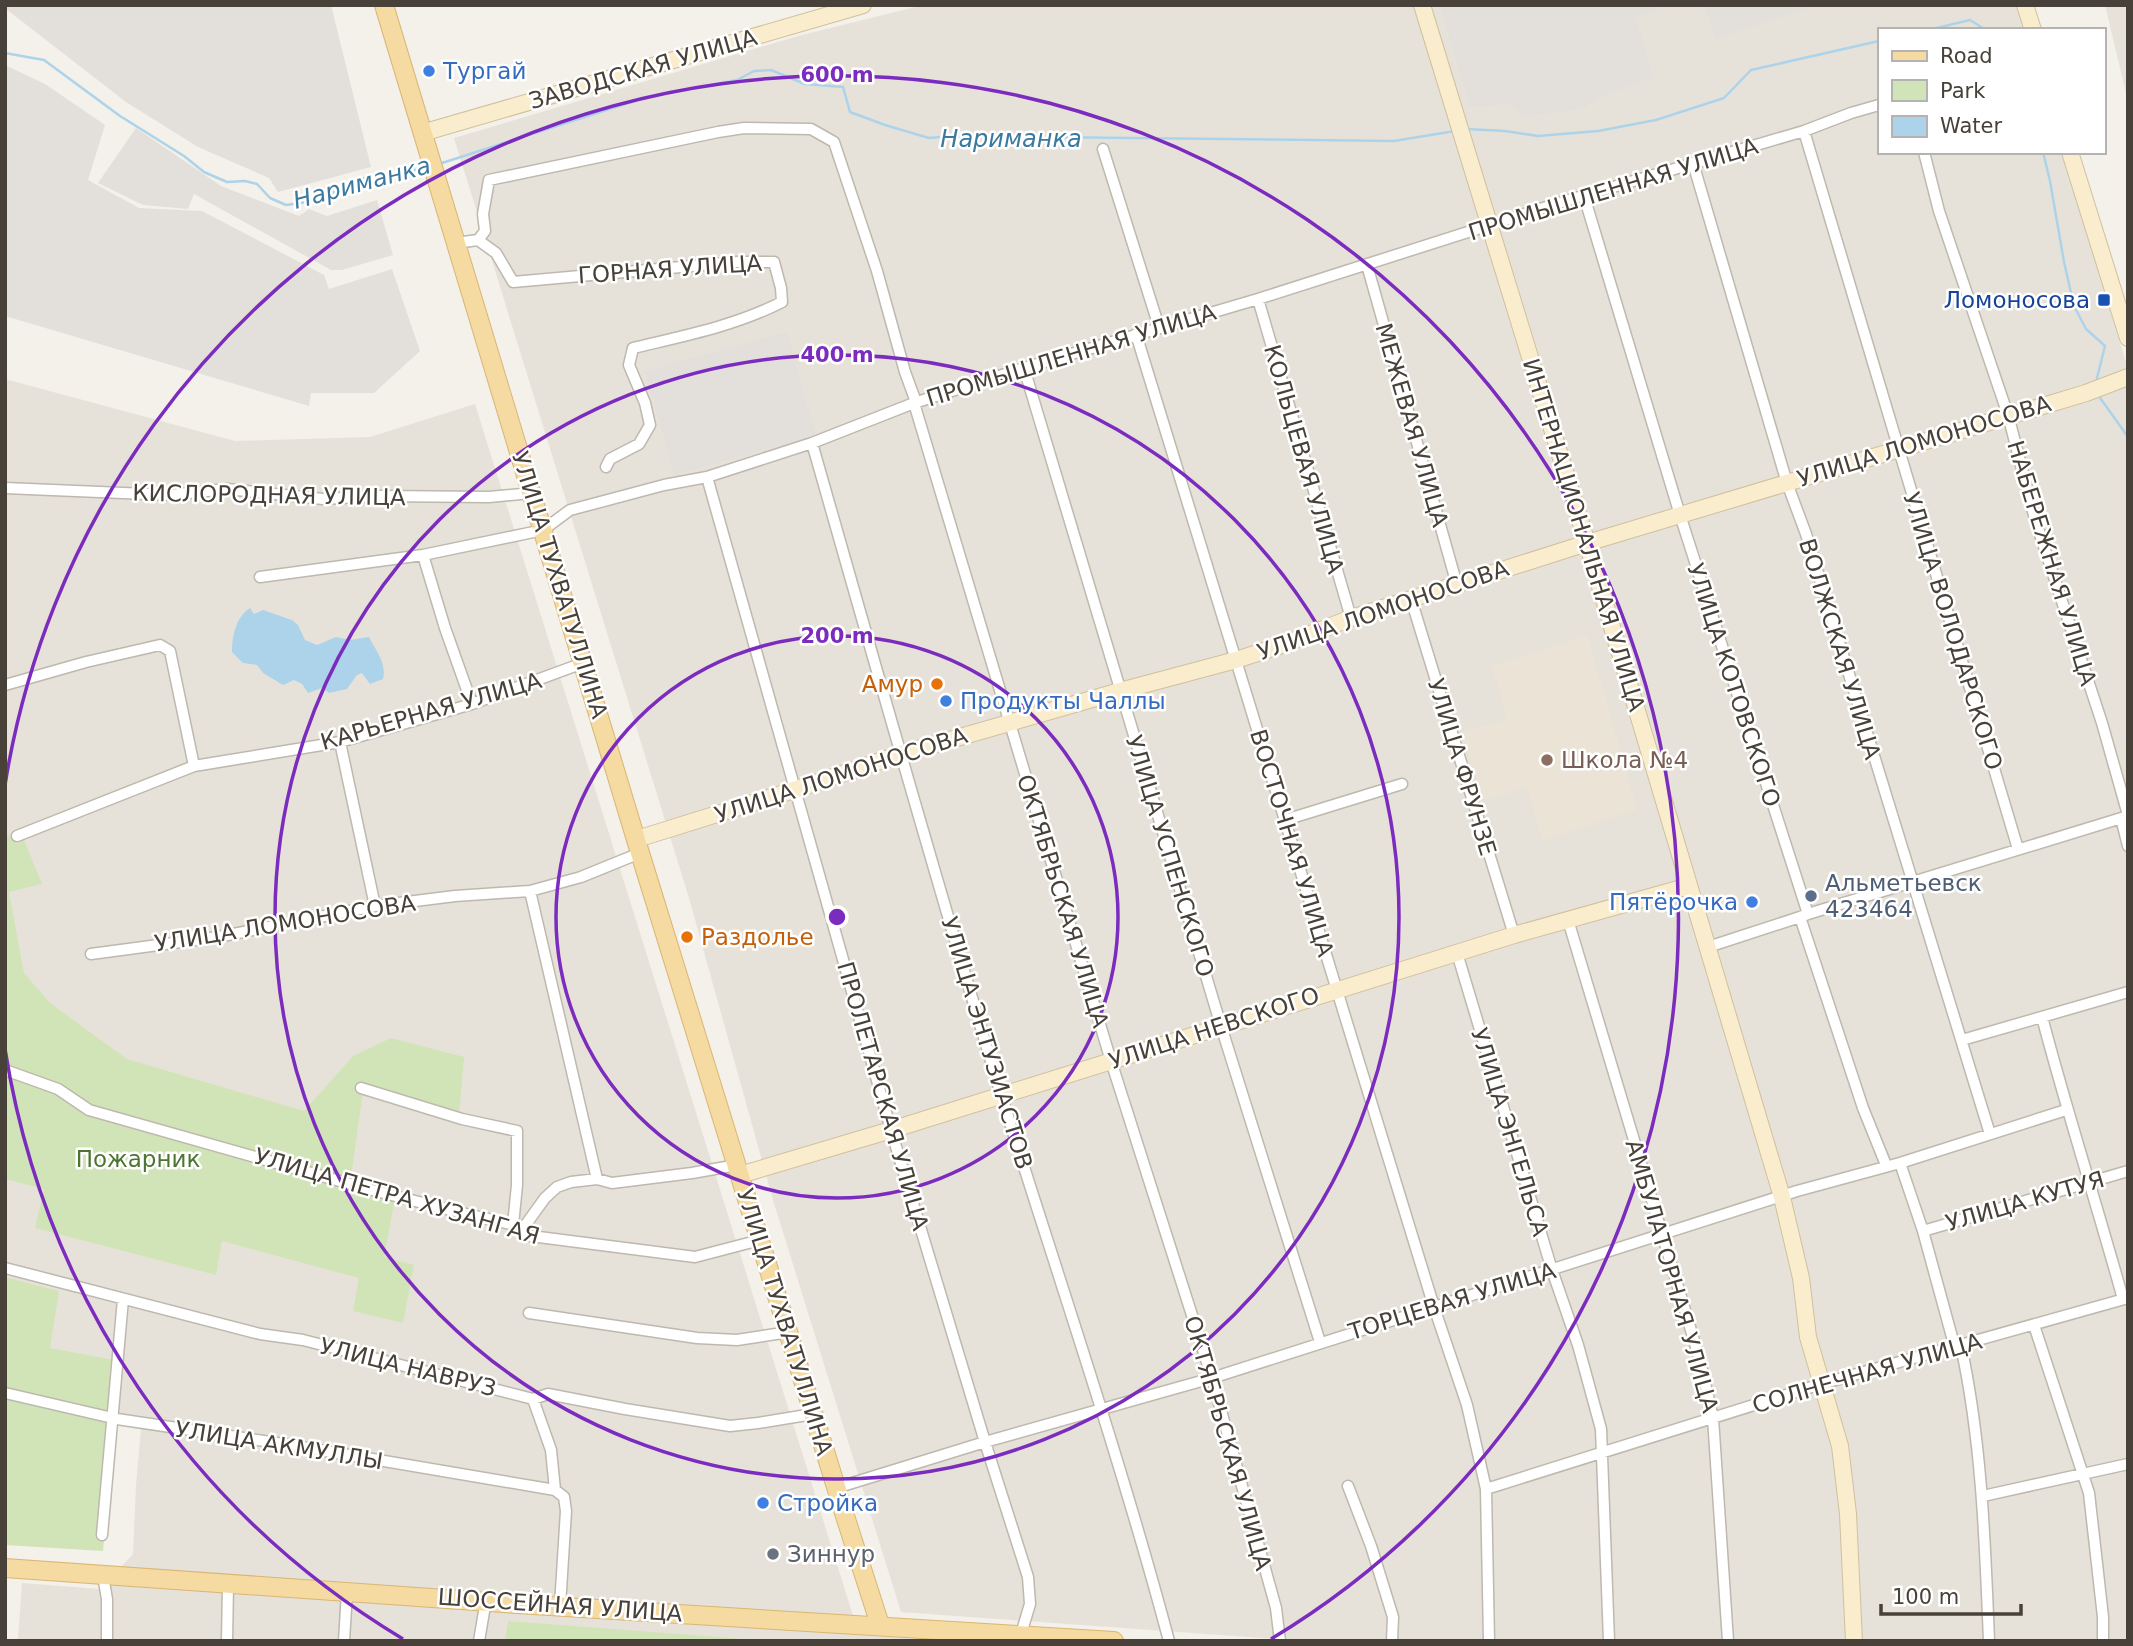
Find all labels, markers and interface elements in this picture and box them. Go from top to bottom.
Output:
street label: ЗАВОДСКАЯ УЛИЦА [526,24,760,114]
legend [1878,28,2105,154]
text: Road [1940,44,1993,68]
place label: Тургай [442,58,526,84]
marker: Тургай [421,63,437,79]
text: 600 m [800,63,874,87]
text: Park [1940,79,1986,103]
text: Water [1940,114,2002,138]
water label: Нариманка [940,125,1082,153]
street label: ПРОМЫШЛЕННАЯ УЛИЦА [1465,132,1761,246]
water label: Нариманка [290,151,434,215]
street label: ГОРНАЯ УЛИЦА [577,250,763,288]
place label: Ломоносова [1944,287,2090,313]
marker: Ломоносова [2096,292,2112,308]
street label: ПРОМЫШЛЕННАЯ УЛИЦА [923,298,1219,412]
street label: МЕЖЕВАЯ УЛИЦА [1370,320,1454,530]
street label: КОЛЬЦЕВАЯ УЛИЦА [1259,342,1349,577]
text: 400 m [800,343,874,367]
street label: ИНТЕРНАЦИОНАЛЬНАЯ УЛИЦА [1518,355,1650,715]
street label: УЛИЦА ЛОМОНОСОВА [1794,390,2054,492]
street label: НАБЕРЕЖНАЯ УЛИЦА [2002,437,2102,689]
street label: УЛИЦА ТУХВАТУЛЛИНА [507,448,613,722]
street label: КИСЛОРОДНАЯ УЛИЦА [132,480,406,510]
street label: УЛИЦА ВОЛОДАРСКОГО [1898,489,2008,773]
street label: ВОЛЖСКАЯ УЛИЦА [1794,535,1886,763]
street label: УЛИЦА ЛОМОНОСОВА [1254,555,1512,665]
street label: УЛИЦА КОТОВСКОГО [1682,560,1786,810]
text: 200 m [800,624,874,648]
street label: КАРЬЕРНАЯ УЛИЦА [318,667,545,755]
place label: Амур [862,671,923,697]
street label: УЛИЦА ФРУНЗЕ [1423,675,1501,859]
marker: Амур [929,676,945,692]
place label: Продукты Чаллы [960,688,1166,714]
marker: Продукты Чаллы [938,693,954,709]
street label: УЛИЦА ЛОМОНОСОВА [712,722,971,828]
street label: ВОСТОЧНАЯ УЛИЦА [1245,726,1339,960]
street label: УЛИЦА УСПЕНСКОГО [1121,732,1219,980]
place label: Школа №4 [1561,747,1688,773]
marker: Школа №4 [1539,752,1555,768]
street label: ОКТЯБРЬСКАЯ УЛИЦА [1012,771,1114,1031]
place label: Альметьевск 423464 [1825,870,1982,922]
marker: Альметьевск 423464 [1803,888,1819,904]
street label: УЛИЦА ЛОМОНОСОВА [153,889,418,956]
place label: Пятёрочка [1609,889,1738,915]
marker: Пятёрочка [1744,894,1760,910]
centre of rings [825,905,849,929]
street label: УЛИЦА ЭНТУЗИАСТОВ [936,914,1038,1172]
place label: Раздолье [701,924,814,950]
marker: Раздолье [679,929,695,945]
street label: ПРОЛЕТАРСКАЯ УЛИЦА [832,959,934,1234]
street label: УЛИЦА НЕВСКОГО [1106,982,1322,1074]
street label: УЛИЦА ЭНГЕЛЬСА [1466,1025,1554,1239]
street label: АМБУЛАТОРНАЯ УЛИЦА [1621,1136,1724,1416]
street label: УЛИЦА ПЕТРА ХУЗАНГАЯ [251,1143,543,1249]
park label: Пожарник [76,1146,200,1172]
street label: УЛИЦА КУТУЯ [1943,1166,2107,1236]
street label: УЛИЦА ТУХВАТУЛЛИНА [732,1185,838,1459]
street label: ТОРЦЕВАЯ УЛИЦА [1344,1257,1559,1345]
street label: ОКТЯБРЬСКАЯ УЛИЦА [1179,1313,1277,1573]
street label: СОЛНЕЧНАЯ УЛИЦА [1749,1328,1985,1418]
street label: УЛИЦА НАВРУЗ [317,1333,499,1401]
street label: УЛИЦА АКМУЛЛЫ [173,1416,385,1474]
place label: Стройка [777,1490,878,1516]
marker: Стройка [755,1495,771,1511]
place label: Зиннур [787,1541,875,1567]
marker: Зиннур [765,1546,781,1562]
scale bar [1881,1572,2021,1616]
street label: ШОССЕЙНАЯ УЛИЦА [437,1582,683,1627]
text: 100 m [1892,1585,1959,1609]

